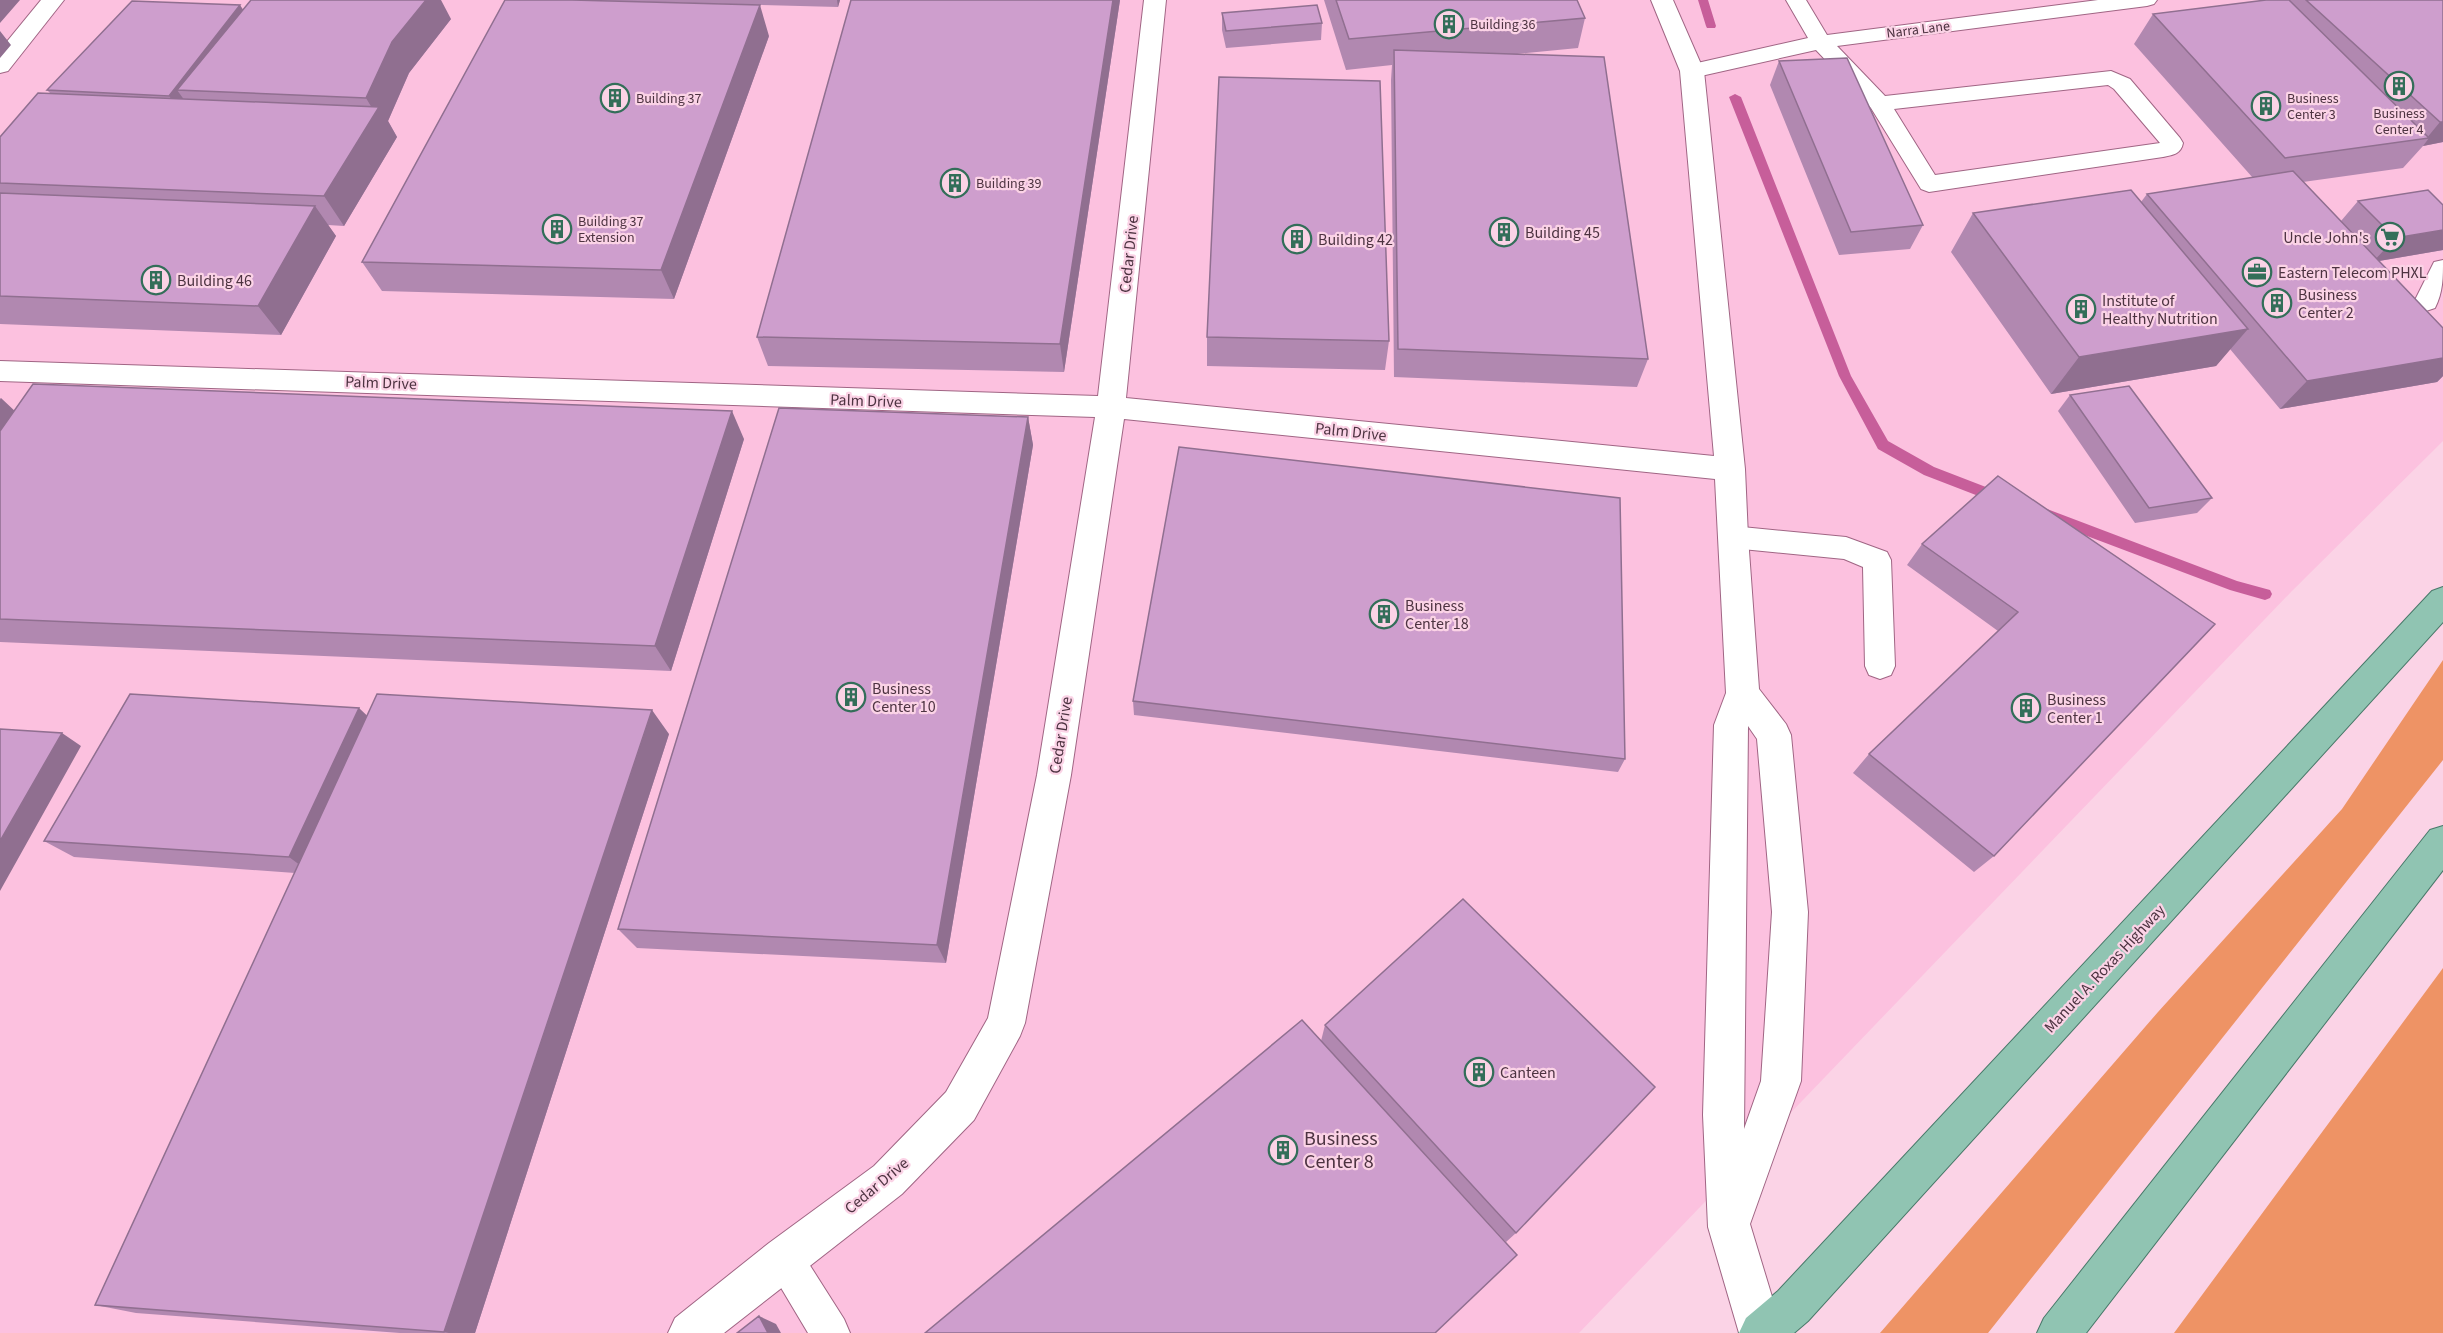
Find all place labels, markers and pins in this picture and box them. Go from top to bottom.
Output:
building icon: Building 36 [1433,8,1465,40]
place label: Building 36 [1470,15,1536,35]
building icon: Business Center 4 [2383,70,2415,102]
building icon: Building 37 [599,82,631,114]
place label: Building 37 [636,89,702,109]
place label: Business Center 3 [2287,89,2339,125]
building icon: Business Center 3 [2250,90,2282,122]
place label: Business Center 4 [2373,104,2425,140]
building icon: Building 39 [939,167,971,199]
place label: Building 39 [976,174,1042,194]
place label: Building 37 Extension [578,212,644,248]
building icon: Building 37 Extension [541,213,573,245]
building icon: Building 45 [1488,216,1520,248]
supermarket icon: Uncle John's [2374,221,2406,253]
place label: Building 45 [1525,222,1600,244]
building icon: Building 42 [1281,223,1313,255]
place label: Uncle John's [2283,227,2369,249]
place label: Building 42 [1318,229,1393,251]
office icon: Eastern Telecom PHXL [2241,256,2273,288]
place label: Eastern Telecom PHXL [2278,262,2427,284]
building icon: Building 46 [140,264,172,296]
place label: Building 46 [177,270,252,292]
place label: Business Center 2 [2298,284,2357,324]
building icon: Business Center 2 [2261,287,2293,319]
place label: Institute of Healthy Nutrition [2102,290,2218,330]
building icon: Institute of Healthy Nutrition [2065,293,2097,325]
place label: Business Center 18 [1405,595,1469,635]
building icon: Business Center 18 [1368,598,1400,630]
place label: Business Center 10 [872,678,936,718]
building icon: Business Center 10 [835,681,867,713]
place label: Business Center 1 [2047,689,2106,729]
building icon: Business Center 1 [2010,692,2042,724]
building icon: Canteen [1463,1056,1495,1088]
place label: Canteen [1500,1062,1556,1084]
place label: Business Center 8 [1304,1125,1378,1176]
building icon: Business Center 8 [1267,1134,1299,1166]

